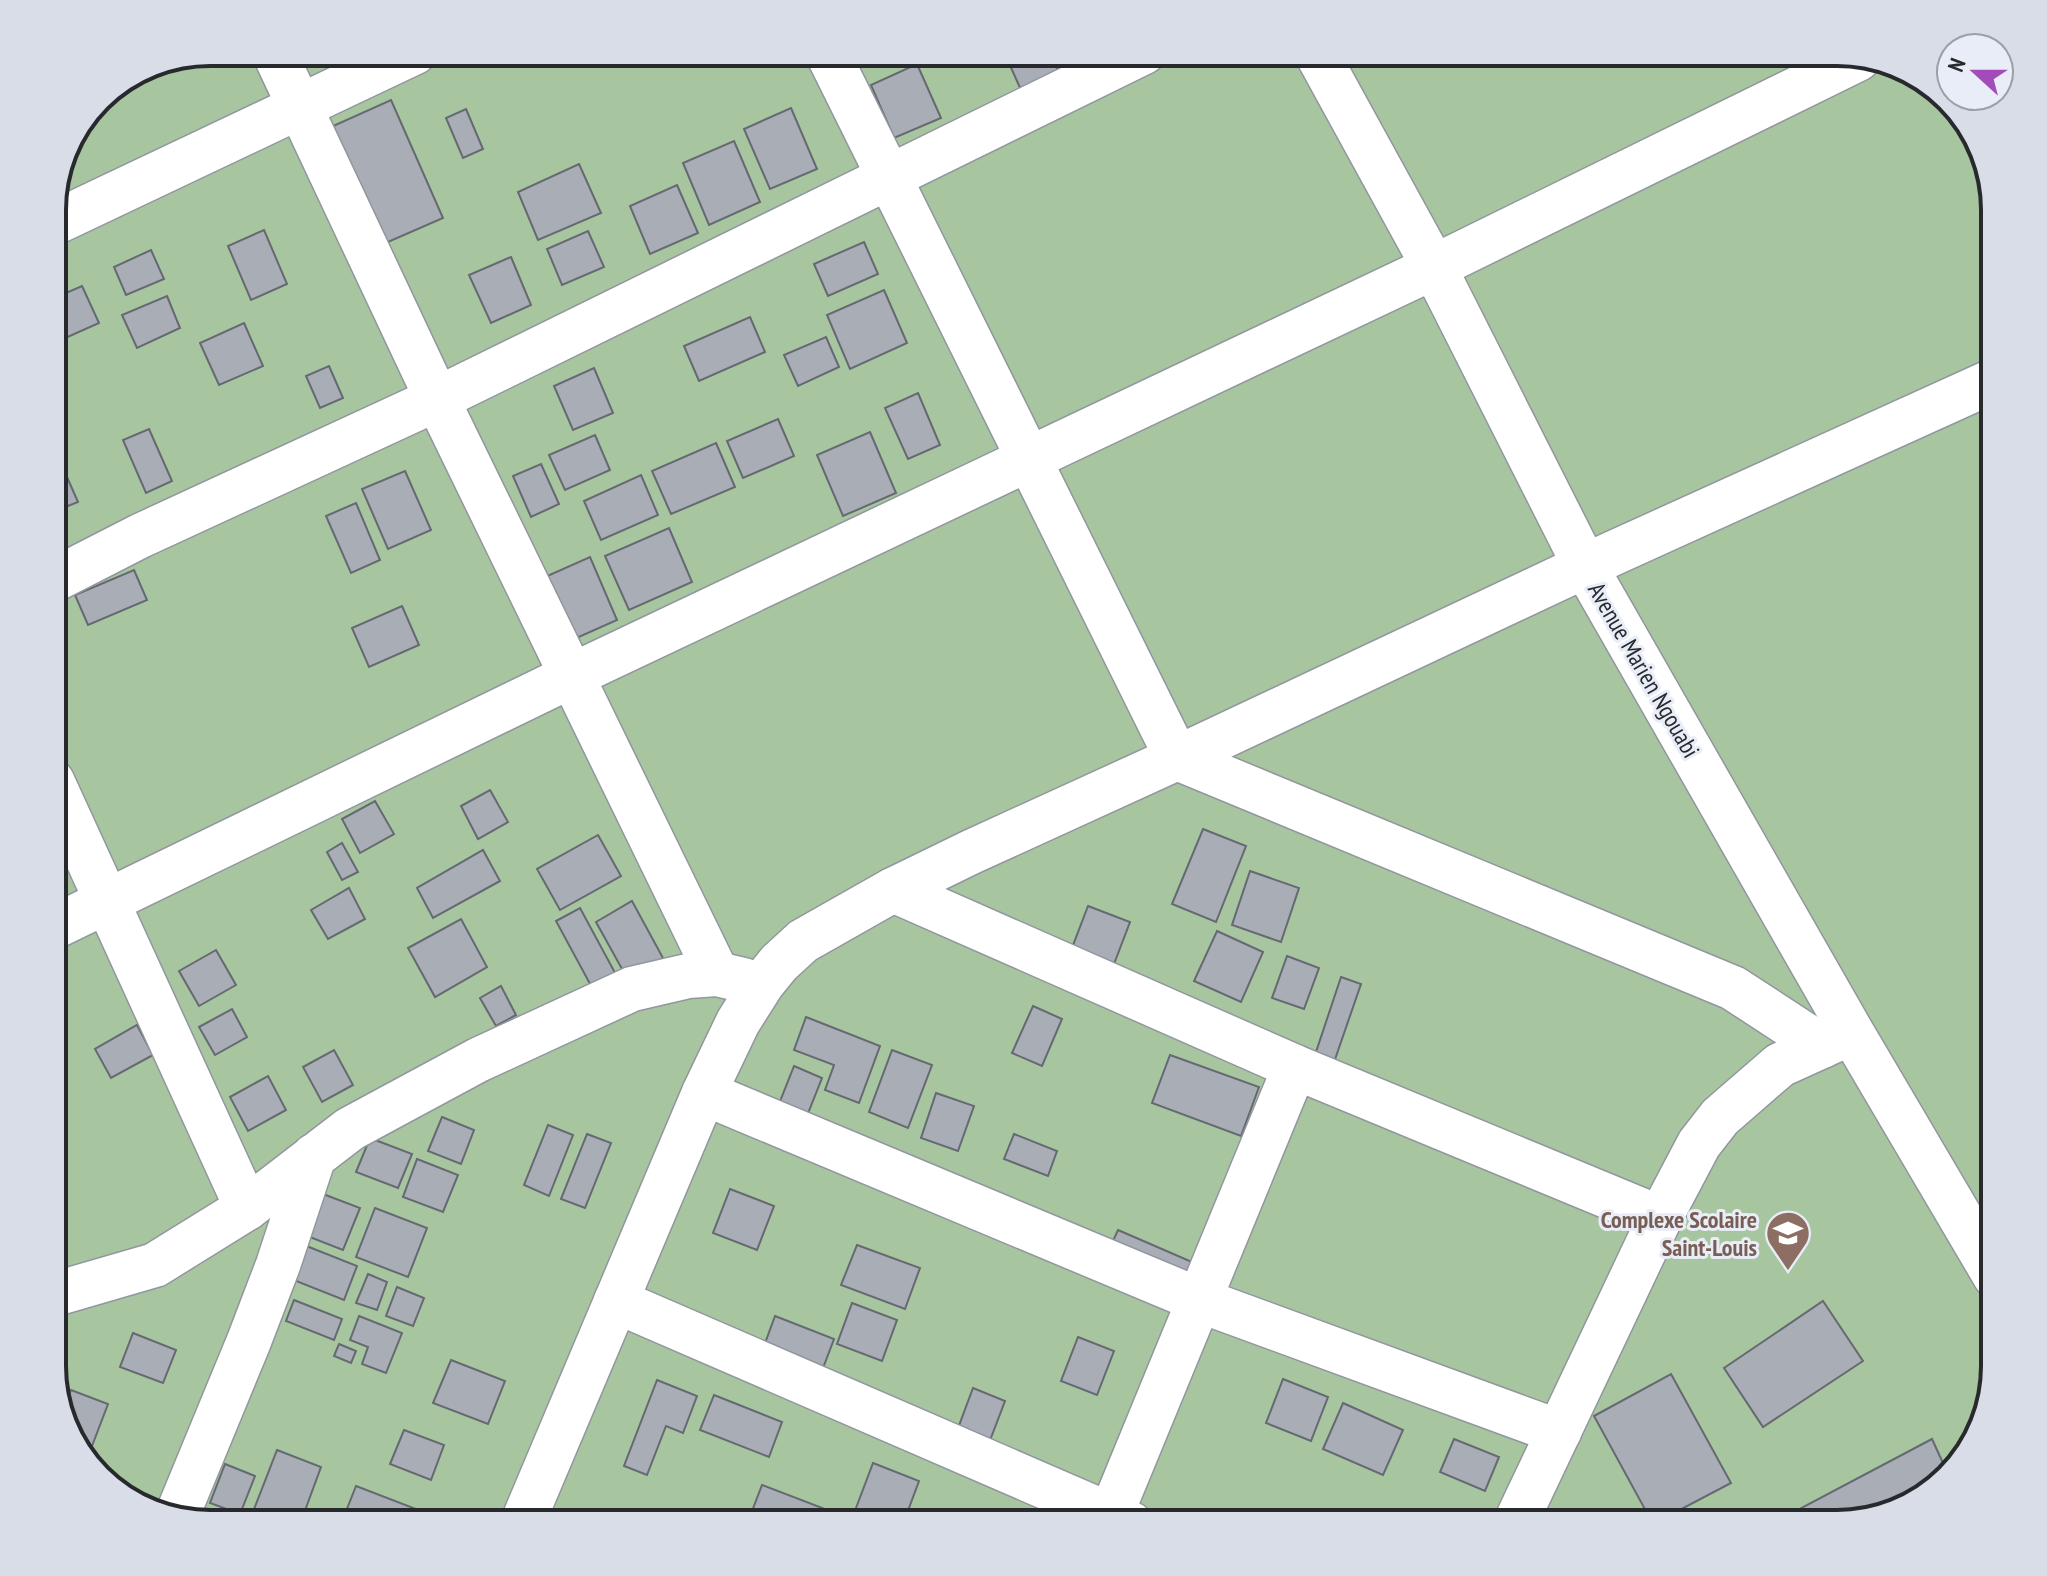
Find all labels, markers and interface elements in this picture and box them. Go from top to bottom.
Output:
north arrow [1935,32,2015,112]
text: N [1941,54,1972,75]
street label: Avenue Marien Ngouabi [1581,577,1707,763]
place label: Complexe Scolaire Saint-Louis [1601,1204,1757,1263]
school or university icon: Complexe Scolaire Saint-Louis [1764,1209,1812,1272]

